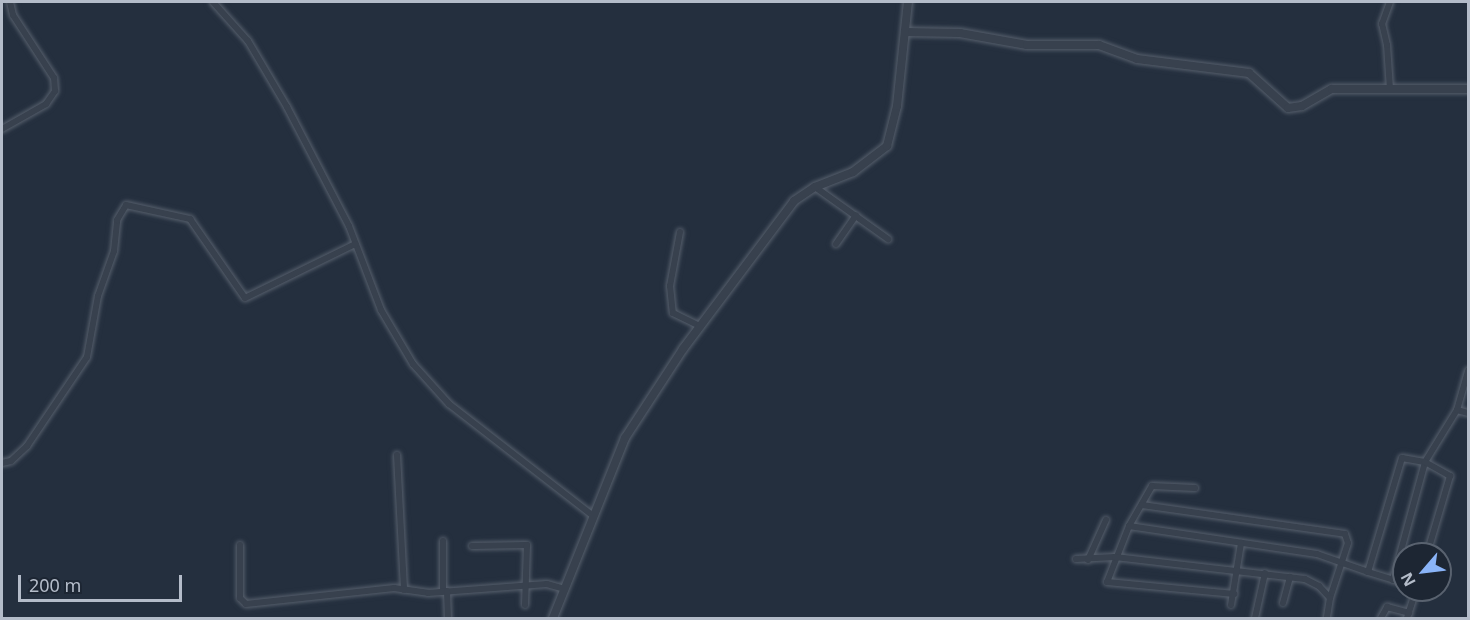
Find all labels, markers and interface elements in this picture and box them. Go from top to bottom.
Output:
north arrow [1392,542,1452,602]
scale bar [21,563,184,601]
text: N [1395,569,1421,590]
text: 200 m [29,573,81,597]

